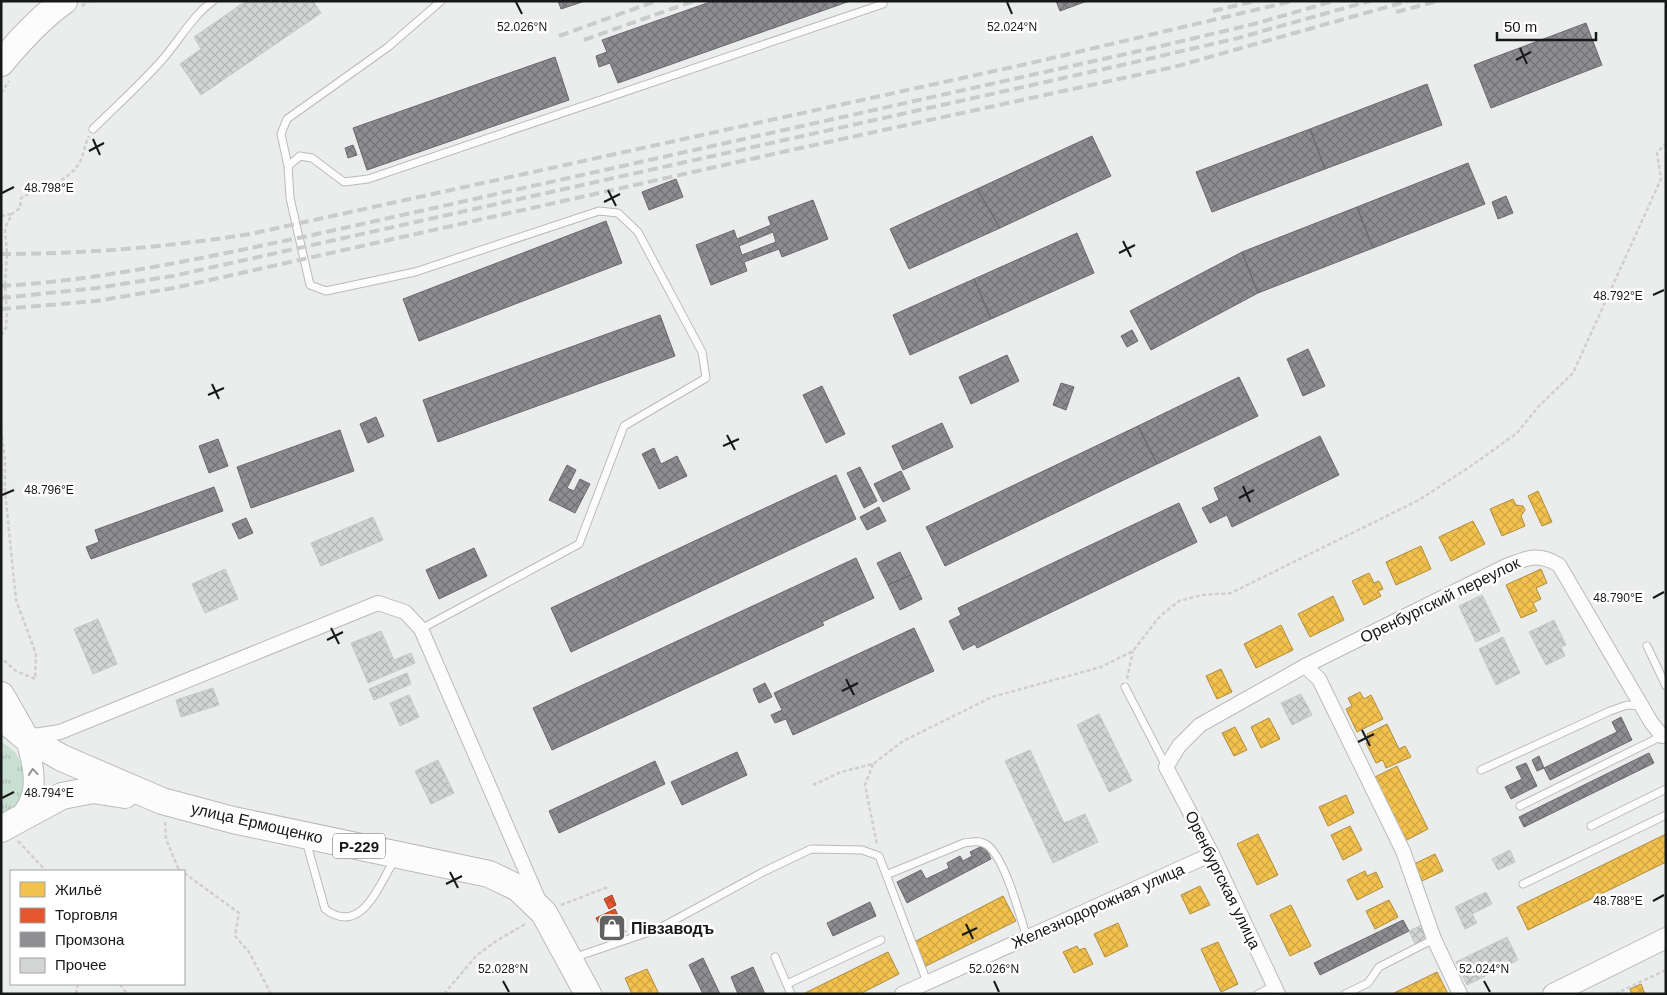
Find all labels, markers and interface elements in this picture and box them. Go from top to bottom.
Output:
scale bar [1497,10,1596,42]
text: 50 m [1504,18,1537,35]
text: 52.026°N [497,20,547,34]
text: 52.024°N [987,20,1037,34]
text: 48.798°E [24,181,74,195]
text: 48.792°E [1593,289,1643,303]
text: 48.796°E [24,483,74,497]
street label: Оренбургский переулок [1357,553,1524,646]
text: 48.790°E [1593,591,1643,605]
one-way arrow [28,768,39,776]
text: 48.794°E [24,786,74,800]
street label: улица Ермощенко [189,800,325,846]
street label: Оренбургская улица [1182,808,1264,952]
road number: Р-229 [333,834,385,858]
street label: Железнодорожная улица [1009,860,1187,952]
legend [10,870,185,985]
text: Жильё [55,881,102,898]
text: 48.788°E [1593,894,1643,908]
text: Торговля [55,906,118,923]
shop icon: Пiвзаводъ [597,913,627,943]
place label: Пiвзаводъ [631,920,714,937]
text: Промзона [55,931,125,948]
text: Прочее [55,956,107,973]
text: 52.028°N [478,962,528,976]
text: 52.026°N [969,962,1019,976]
text: 52.024°N [1459,962,1509,976]

